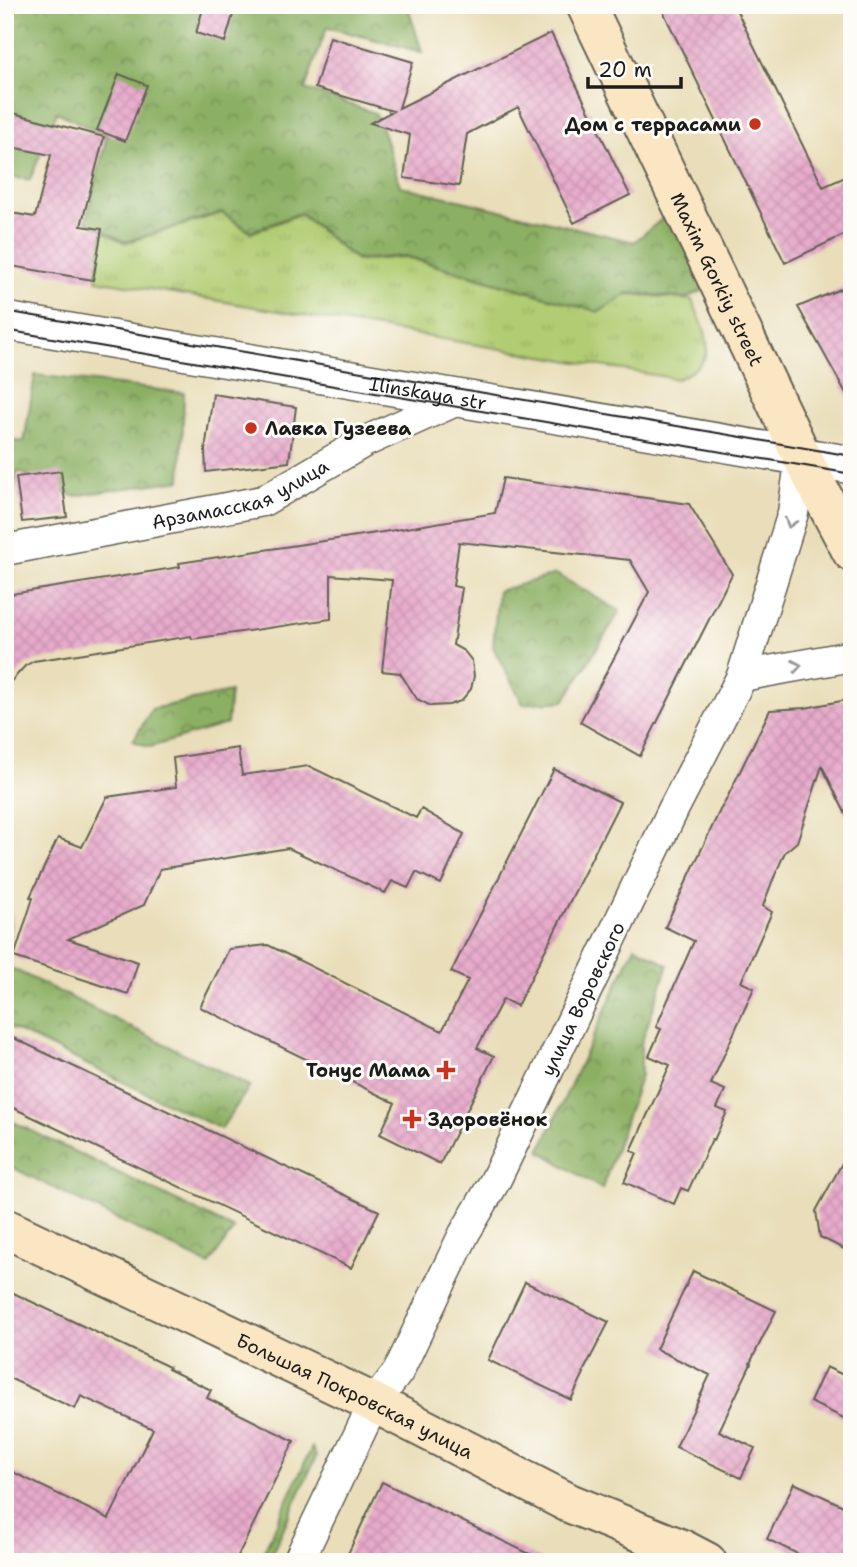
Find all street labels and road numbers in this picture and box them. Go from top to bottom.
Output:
street label: Maxim Gorkiy street [665,188,769,370]
street label: Ilinskaya str [367,371,489,415]
street label: Арзамасская улица [150,453,333,534]
street label: улица Воровского [535,917,630,1080]
street label: Большая Покровская улица [232,1327,478,1464]

